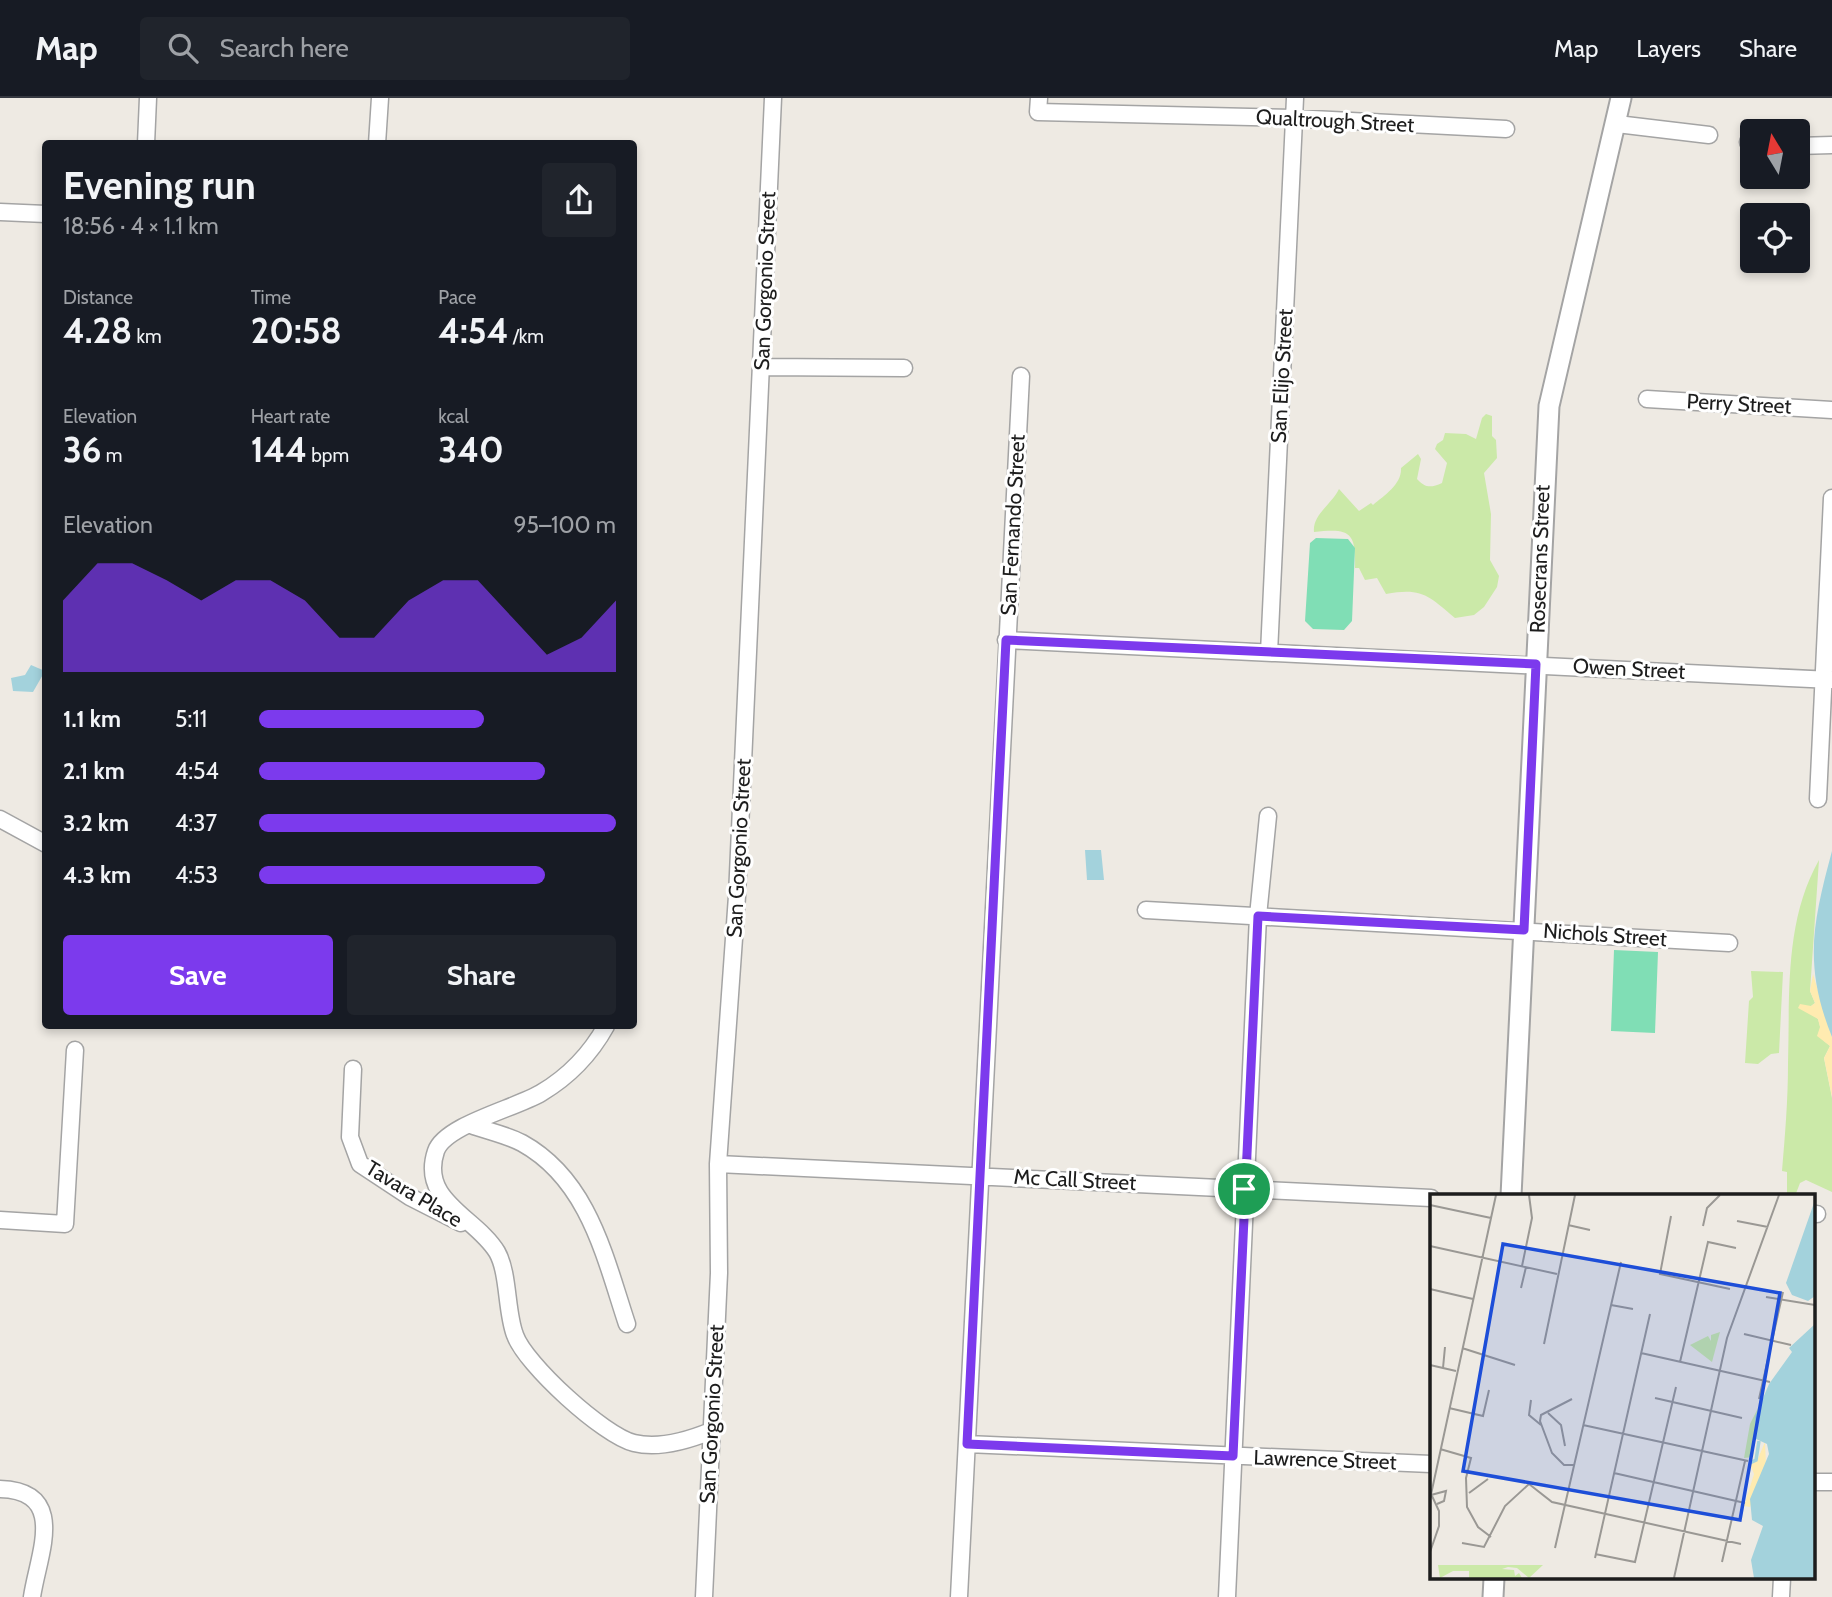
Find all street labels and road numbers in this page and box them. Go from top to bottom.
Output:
street label: Qualtrough Street [1255,104,1415,137]
street label: San Gorgonio Street [749,191,780,371]
street label: San Elijo Street [1265,308,1299,444]
street label: Perry Street [1686,388,1792,419]
street label: San Fernando Street [995,434,1030,616]
street label: Rosecrans Street [1524,484,1555,634]
street label: Owen Street [1572,653,1686,684]
street label: San Gorgonio Street [721,758,756,938]
street label: Nichols Street [1542,918,1668,951]
street label: Tavara Place [361,1155,467,1232]
street label: Mc Call Street [1013,1164,1137,1195]
street label: San Gorgonio Street [694,1324,729,1504]
street label: Lawrence Street [1253,1445,1397,1474]

